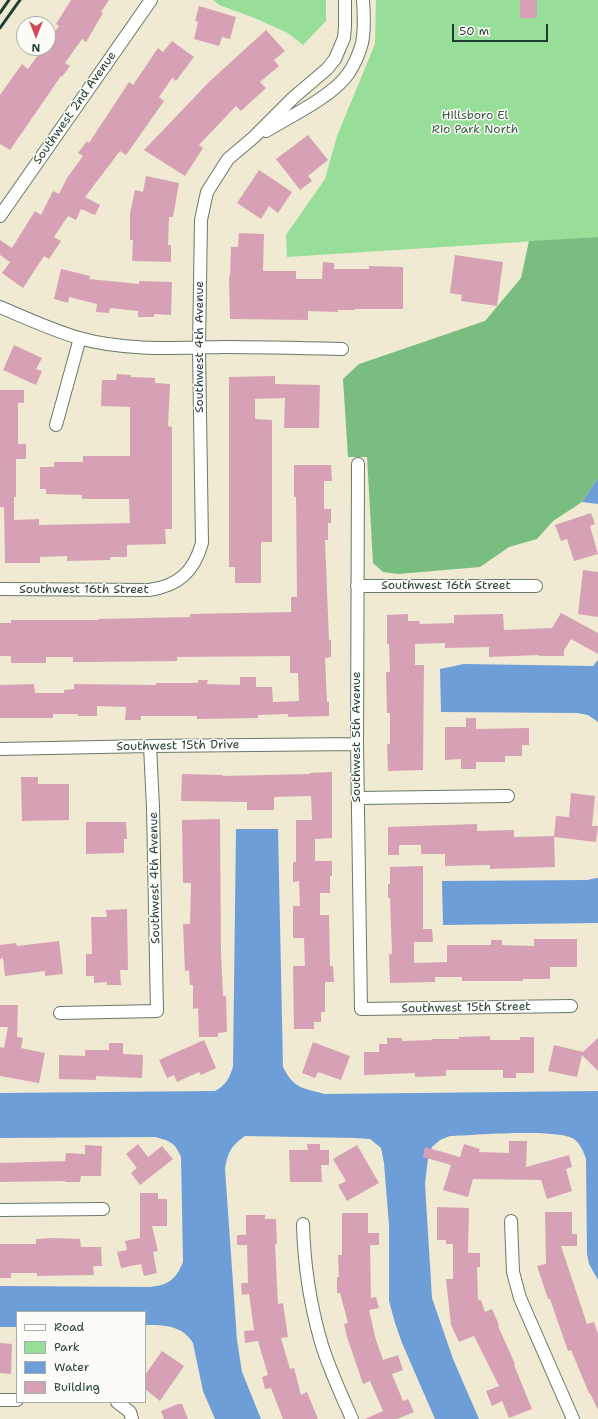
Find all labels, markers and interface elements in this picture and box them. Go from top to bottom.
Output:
north arrow [16,16,56,56]
scale bar [454,16,550,42]
text: 50 m [459,23,489,39]
text: N [32,40,40,55]
street label: Southwest 2nd Avenue [31,49,119,167]
park label: Hillsboro El Rio Park North [432,109,518,137]
street label: Southwest 4th Avenue [193,281,207,413]
street label: Southwest 16th Street [381,579,511,593]
street label: Southwest 16th Street [19,583,149,597]
street label: Southwest 5th Avenue [350,671,364,803]
street label: Southwest 15th Drive [116,738,240,754]
street label: Southwest 4th Avenue [147,812,163,944]
street label: Southwest 15th Street [401,1000,531,1016]
legend [16,1311,146,1403]
text: Road [54,1319,84,1335]
text: Park [54,1339,80,1355]
text: Water [54,1359,89,1375]
text: Building [54,1379,100,1395]

